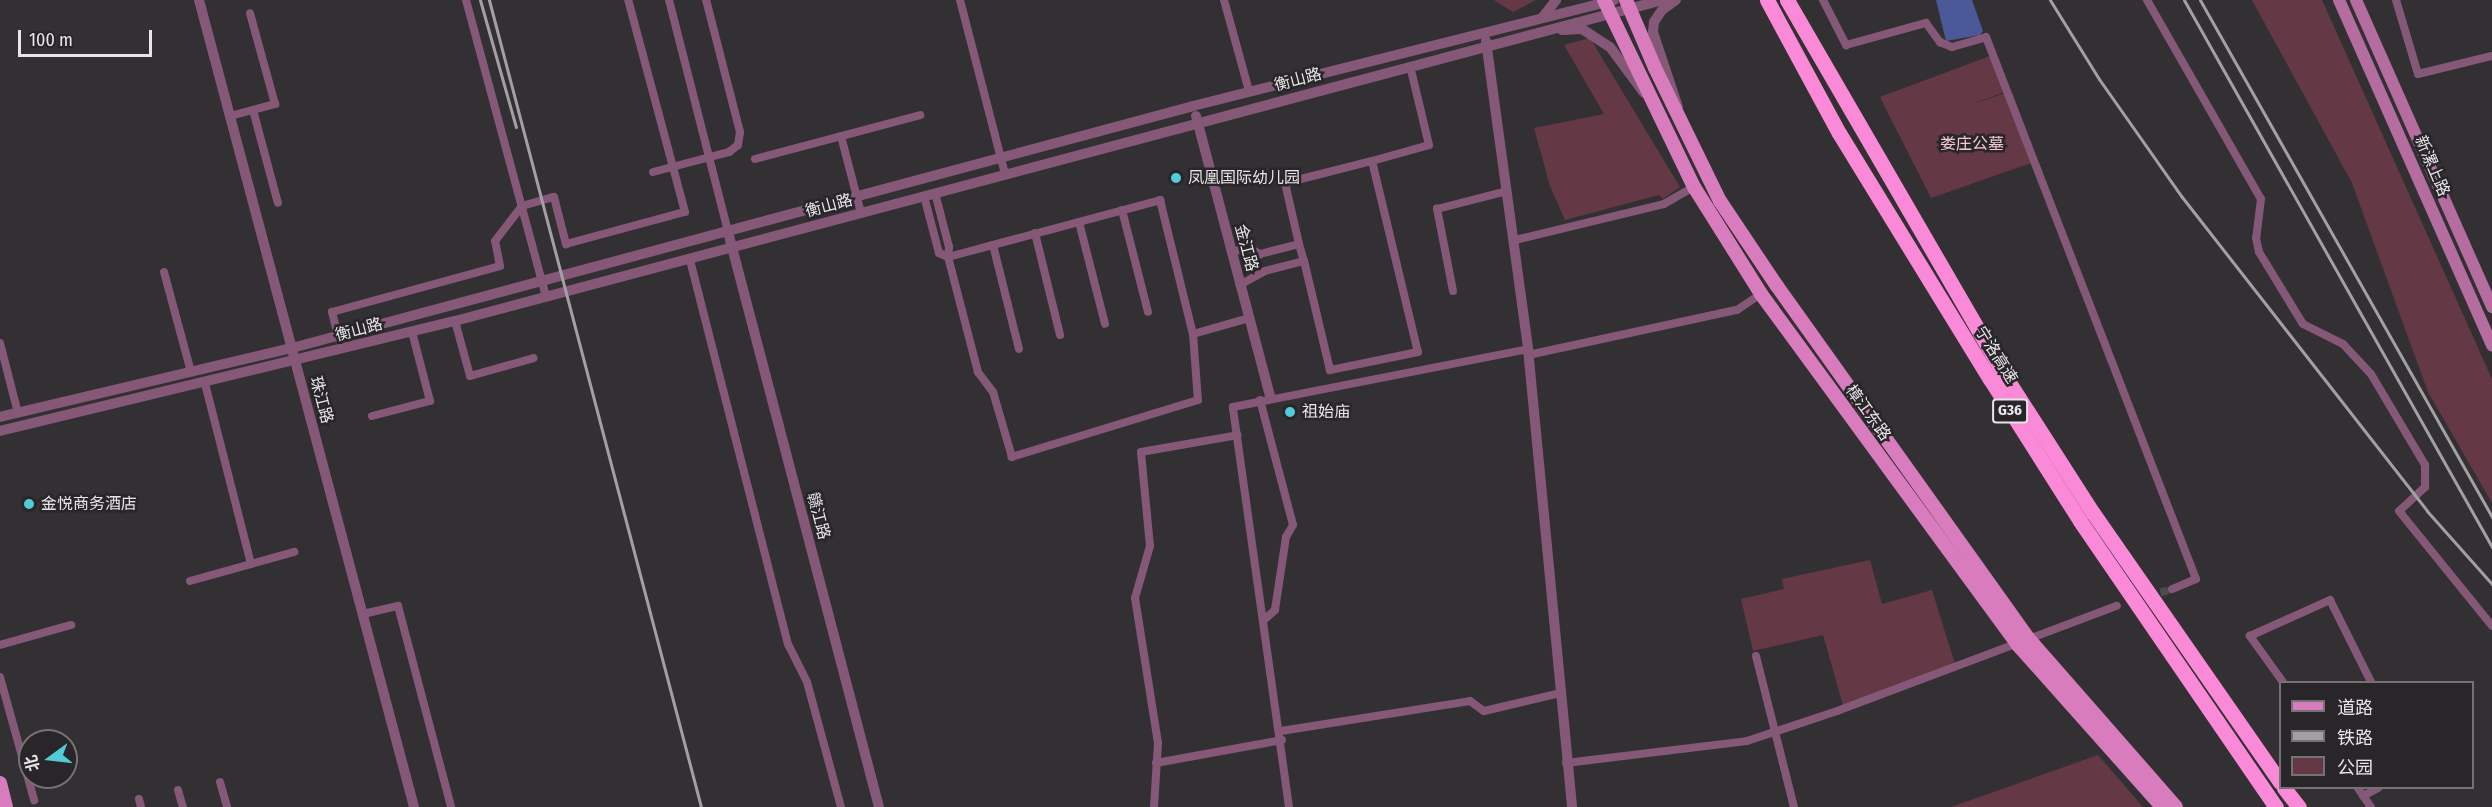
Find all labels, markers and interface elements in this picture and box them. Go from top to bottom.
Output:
scale bar [21,18,154,56]
text: 100 m [29,29,73,51]
street label: 衡山路 [1272,65,1324,95]
street label: 新漯上路 [2411,133,2453,199]
park label: 娄庄公墓 [1940,134,2004,154]
place label: 凤凰国际幼儿园 [1188,168,1300,188]
marker: 凤凰国际幼儿园 [1169,171,1183,185]
street label: 衡山路 [803,191,855,221]
street label: 金江路 [1231,222,1261,274]
street label: 衡山路 [333,315,385,345]
street label: 宁洛高速 [1971,323,2021,387]
street label: 珠江路 [306,374,336,426]
street label: 樟江东路 [1841,381,1895,445]
road number: G36 [1992,399,2028,423]
place label: 祖始庙 [1302,402,1350,422]
marker: 祖始庙 [1283,405,1297,419]
street label: 赣江路 [803,490,833,542]
place label: 金悦商务酒店 [41,494,137,514]
marker: 金悦商务酒店 [22,497,36,511]
legend [2279,681,2474,789]
text: 道路 [2337,697,2373,719]
text: 铁路 [2337,727,2373,749]
north arrow [18,729,78,789]
text: 北 [21,753,43,773]
text: 公园 [2337,757,2373,779]

